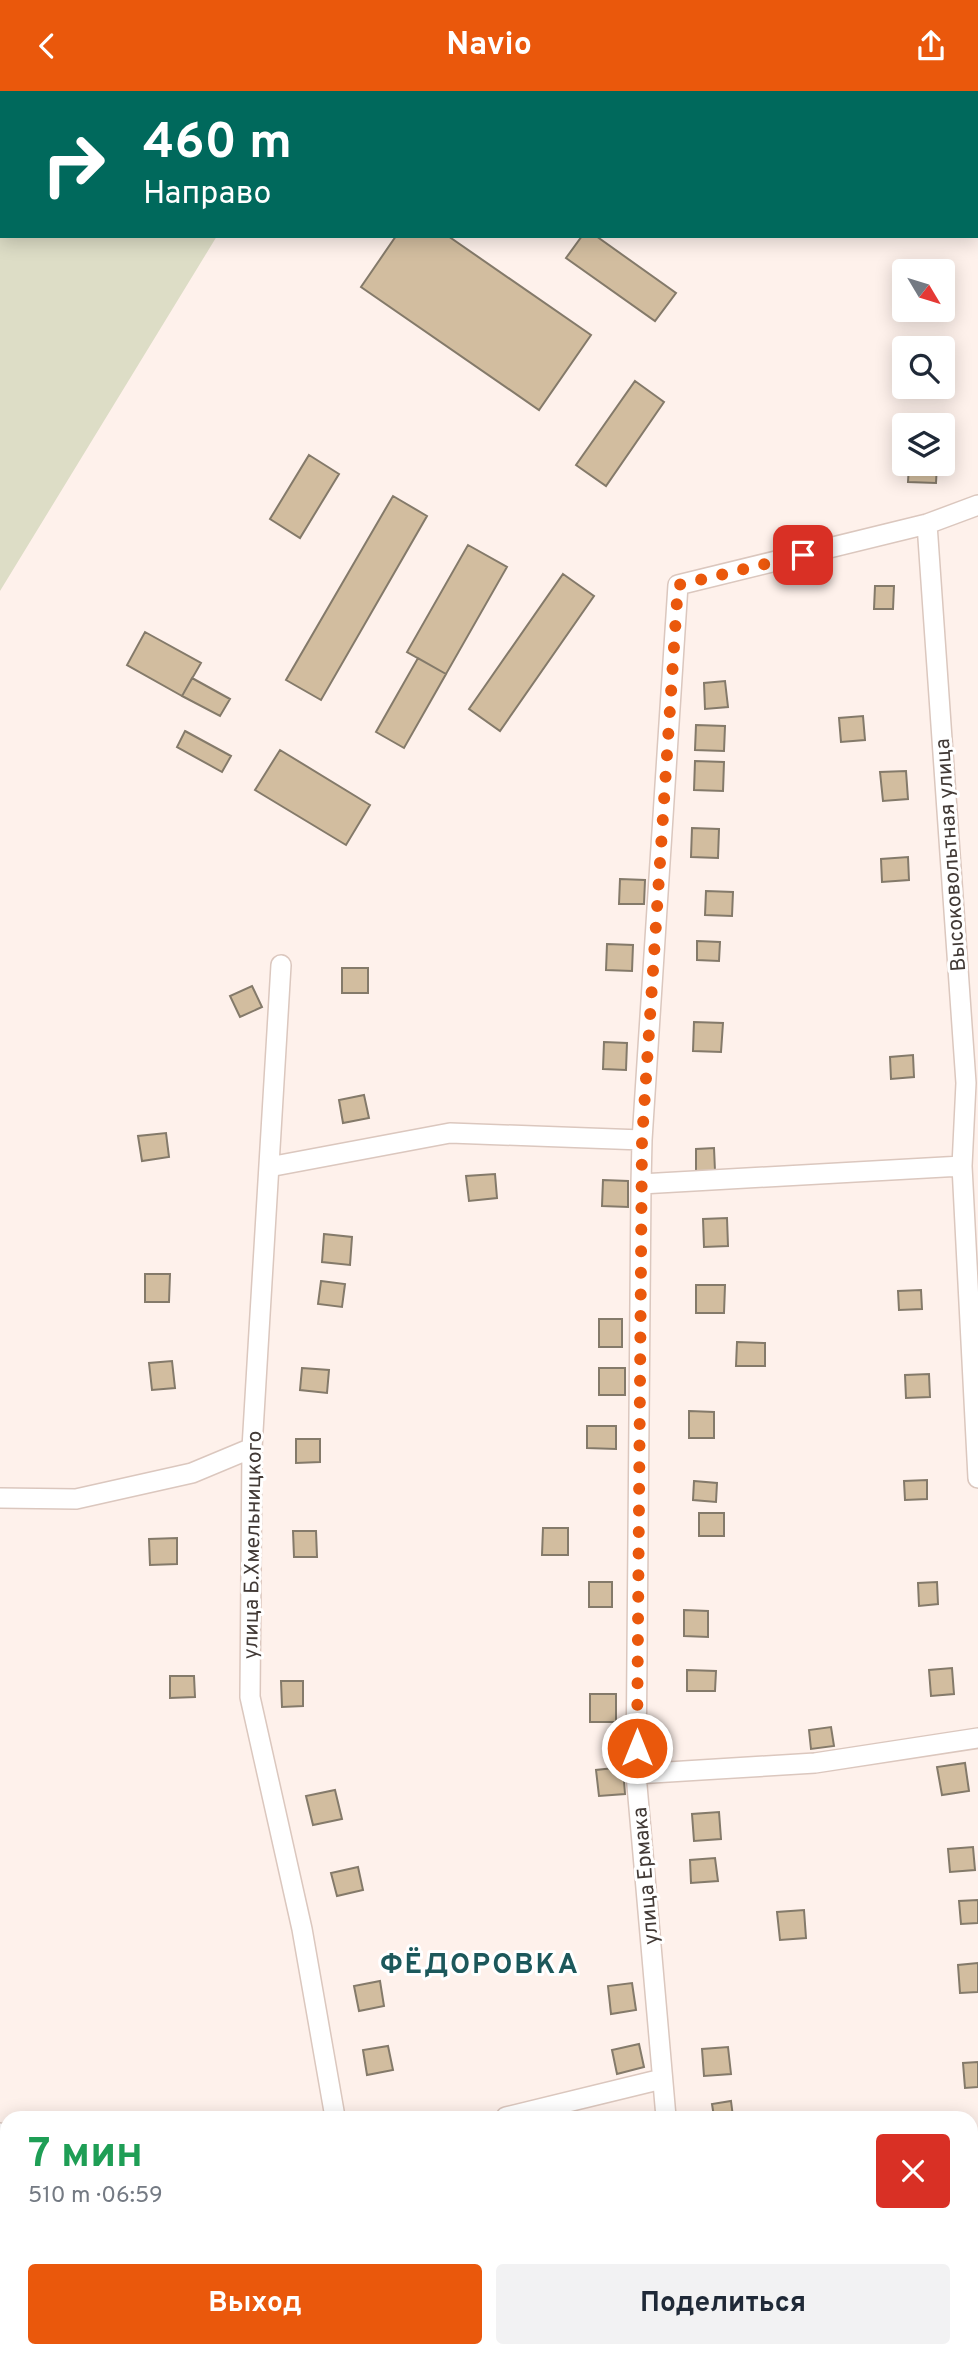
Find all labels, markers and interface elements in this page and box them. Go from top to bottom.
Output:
text: Navio [446,26,532,66]
icon: back [28,27,66,65]
icon: share [912,27,950,65]
text: 460 m [143,114,292,176]
icon: right [28,119,119,210]
text: Направо [143,175,271,215]
north arrow [892,259,956,322]
map controls [892,259,955,476]
button: search [892,336,955,399]
button: layers [892,413,955,476]
pin [773,525,833,585]
icon: arrive [784,536,822,574]
street label: Высоковольтная улица [930,737,973,972]
street label: улица Б.Хмельницкого [238,1431,269,1660]
position arrow [600,1711,674,1785]
street label: улица Ермака [627,1806,666,1946]
district label: ФЁДОРОВКА [380,1946,580,1984]
text: 7 мин [28,2129,143,2182]
button: close [876,2134,950,2208]
text: 510 m · 06:59 [28,2182,163,2211]
button: Выход [28,2264,482,2344]
button: Поделиться [496,2264,950,2344]

